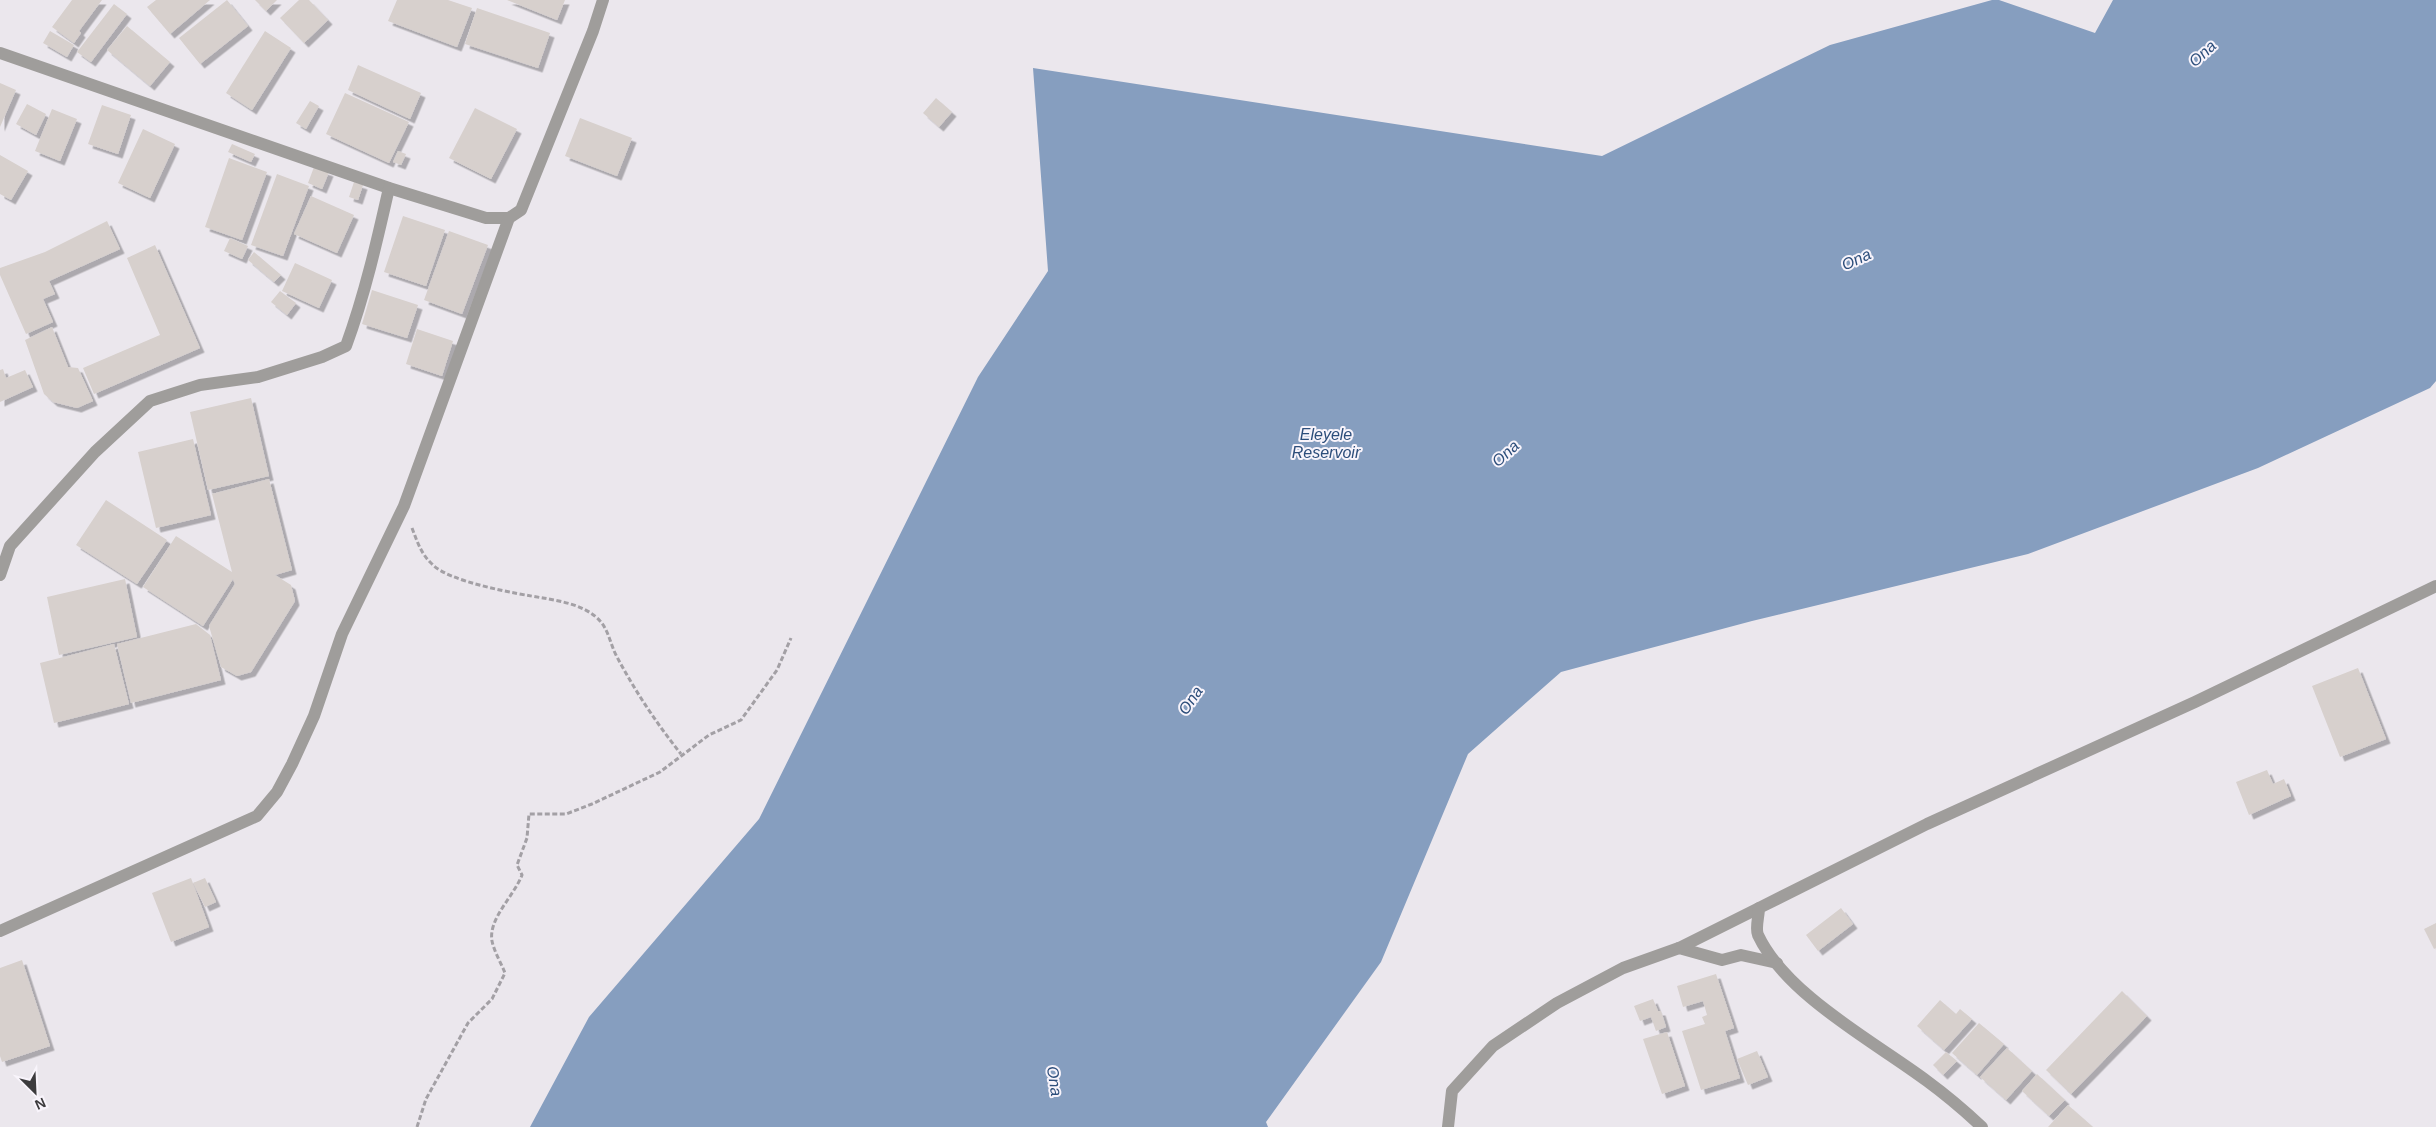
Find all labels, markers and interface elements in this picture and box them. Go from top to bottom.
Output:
water label: Ona [2185,37,2219,70]
water label: Ona [1839,245,1874,274]
water label: Eleyele Reservoir [1292,426,1361,461]
water label: Ona [1488,437,1522,470]
water label: Ona [1175,683,1206,718]
water label: Ona [1044,1065,1065,1097]
north arrow [10,1067,60,1117]
text: N [32,1095,48,1113]

